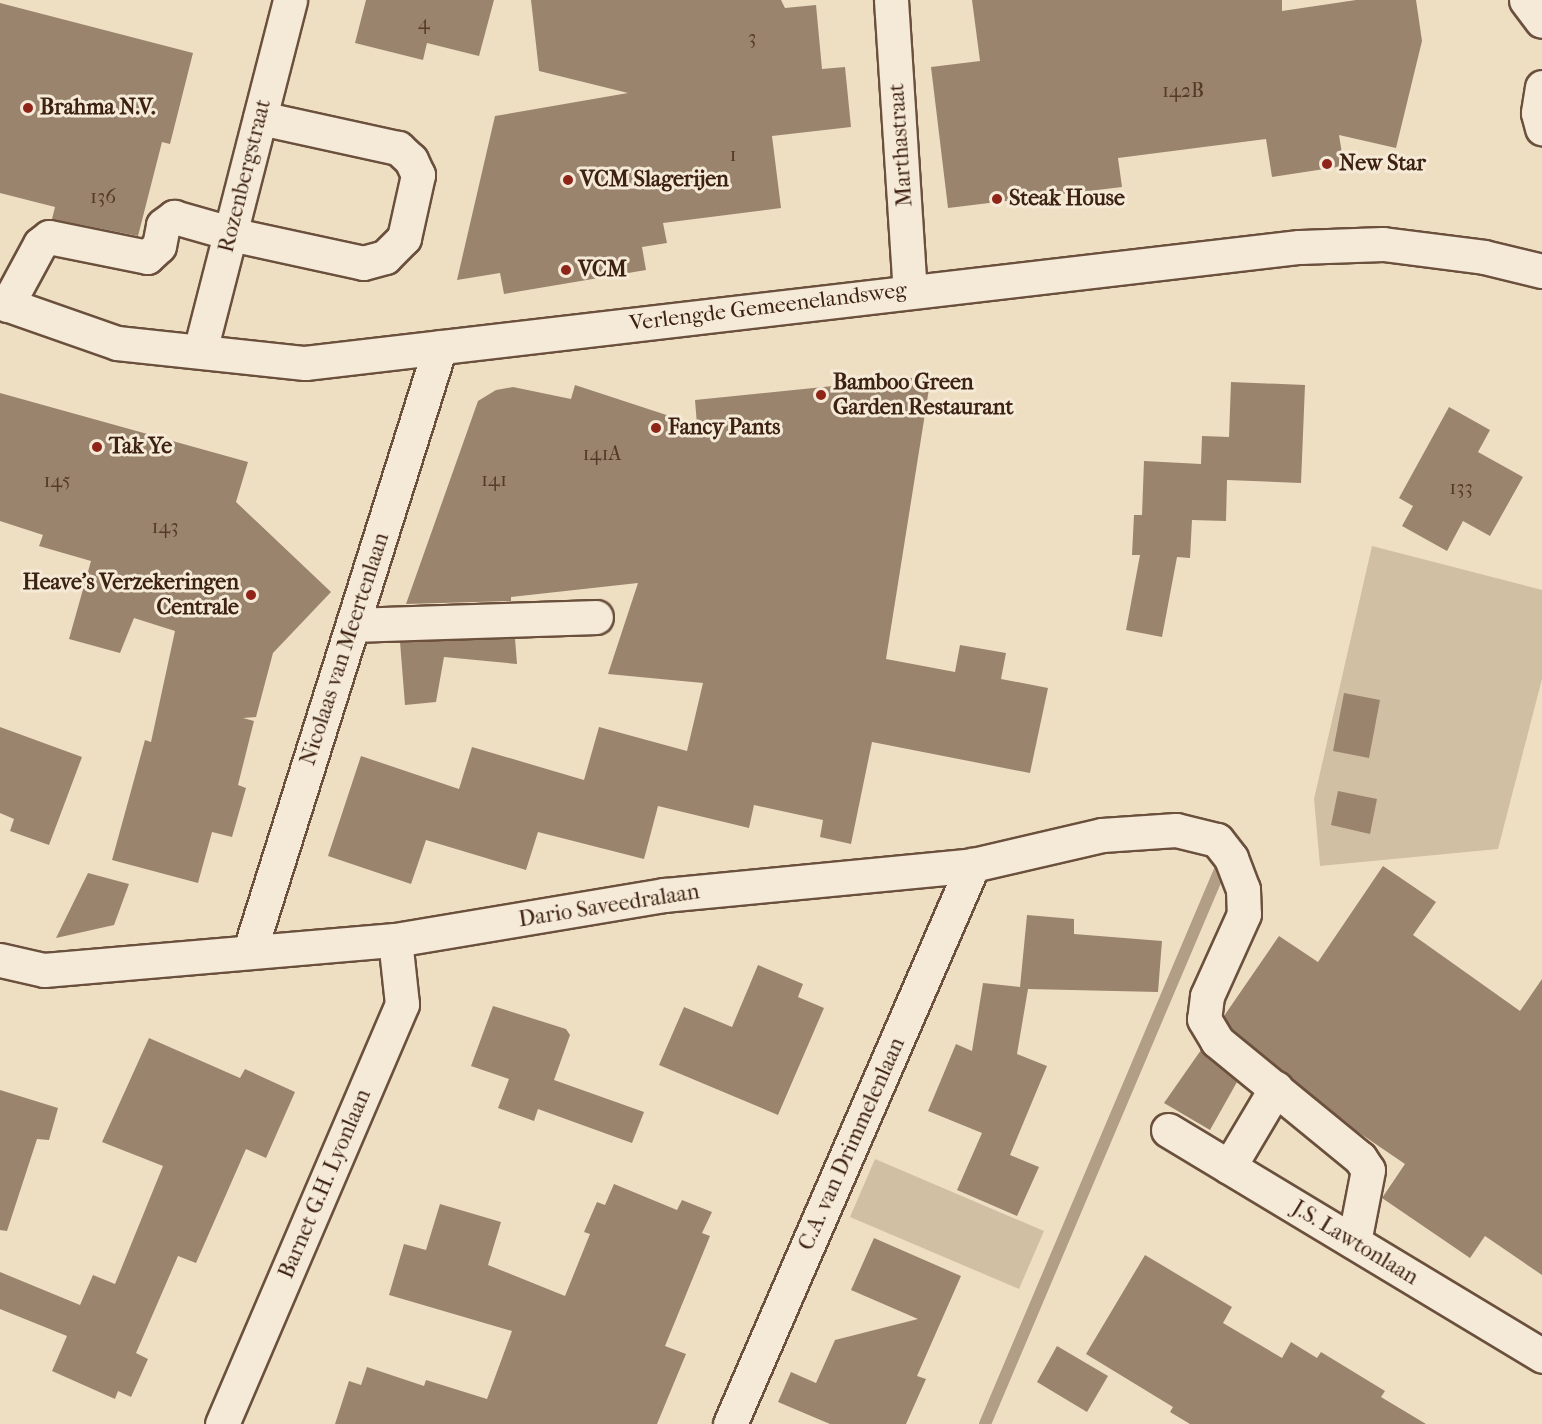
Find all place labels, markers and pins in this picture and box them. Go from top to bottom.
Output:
place label: Brahma N.V. [40,95,155,121]
marker: Brahma N.V. [21,101,35,115]
place label: New Star [1339,151,1426,177]
marker: New Star [1320,157,1334,171]
place label: VCM Slagerijen [580,167,729,193]
marker: VCM Slagerijen [561,173,575,187]
place label: Steak House [1009,186,1125,212]
marker: Steak House [990,192,1004,206]
place label: VCM [578,257,627,283]
marker: VCM [559,263,573,277]
place label: Bamboo Green Garden Restaurant [833,369,1013,420]
marker: Bamboo Green Garden Restaurant [814,388,828,402]
place label: Fancy Pants [668,415,780,441]
marker: Fancy Pants [649,421,663,435]
place label: Tak Ye [109,434,172,460]
marker: Tak Ye [90,440,104,454]
place label: Heave's Verzekeringen Centrale [23,569,239,620]
marker: Heave's Verzekeringen Centrale [244,588,258,602]

